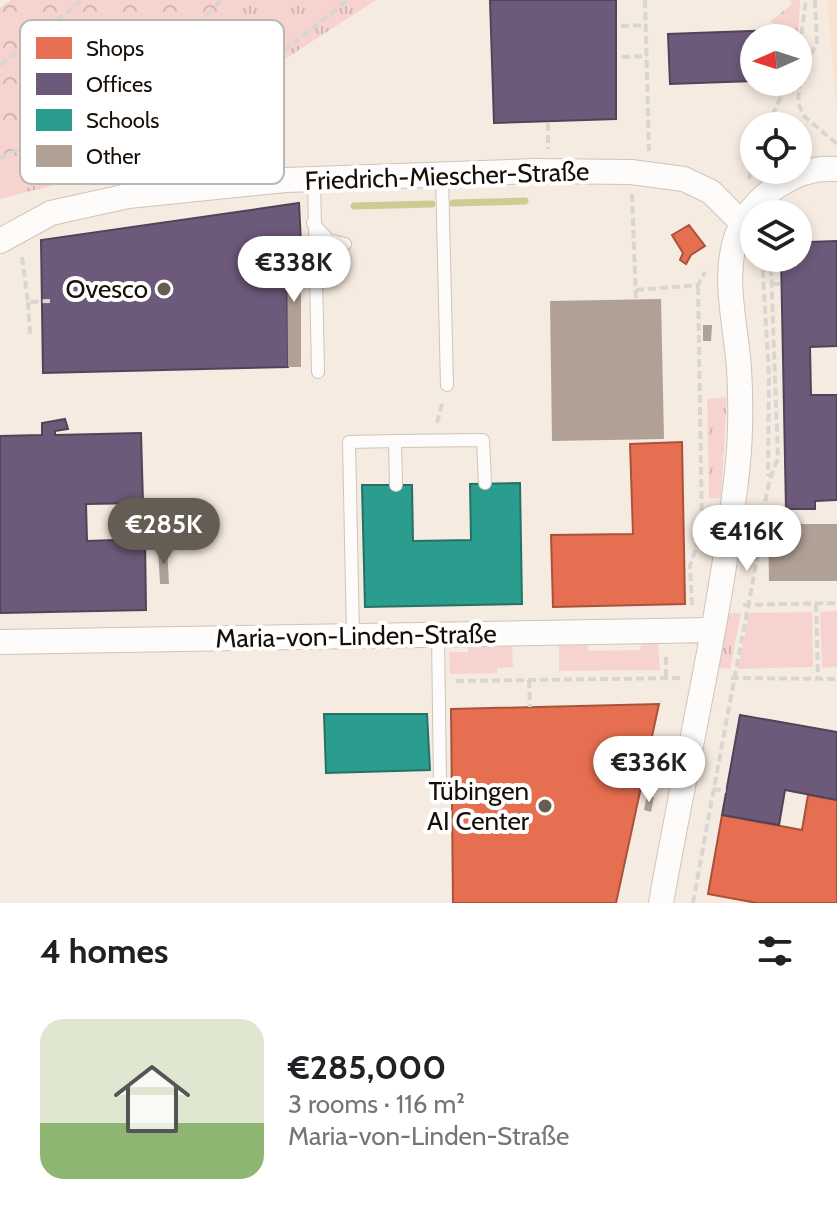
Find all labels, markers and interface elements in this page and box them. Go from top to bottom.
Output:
legend [20,20,284,184]
north arrow [740,24,812,96]
map controls [740,24,812,272]
text: Shops [86,35,144,62]
text: Offices [86,71,152,98]
text: Schools [86,107,159,134]
button: locate [740,112,812,184]
text: Other [86,143,141,170]
street label: Friedrich-Miescher-Straße [304,155,590,197]
button: layers [740,200,812,272]
pin: €338K [238,236,350,304]
text: €338K [256,246,332,278]
place label: Ovesco [65,273,148,305]
marker: Ovesco [155,280,173,298]
pin: €285K [108,498,220,566]
pin: €416K [691,505,803,573]
text: €285K [126,508,202,540]
text: €416K [710,515,784,547]
street label: Maria-von-Linden-Straße [215,618,497,654]
pin: €336K [593,736,705,804]
text: €336K [611,746,687,778]
place label: Tübingen AI Center [427,775,530,837]
marker: Tübingen AI Center [536,797,554,815]
icon: filters [753,929,797,973]
text: 4 homes [40,930,168,972]
text: €285,000 [288,1046,446,1088]
icon: home [104,1051,200,1147]
text: 3 rooms · 116 m² [288,1088,465,1120]
text: Maria-von-Linden-Straße [288,1120,569,1152]

